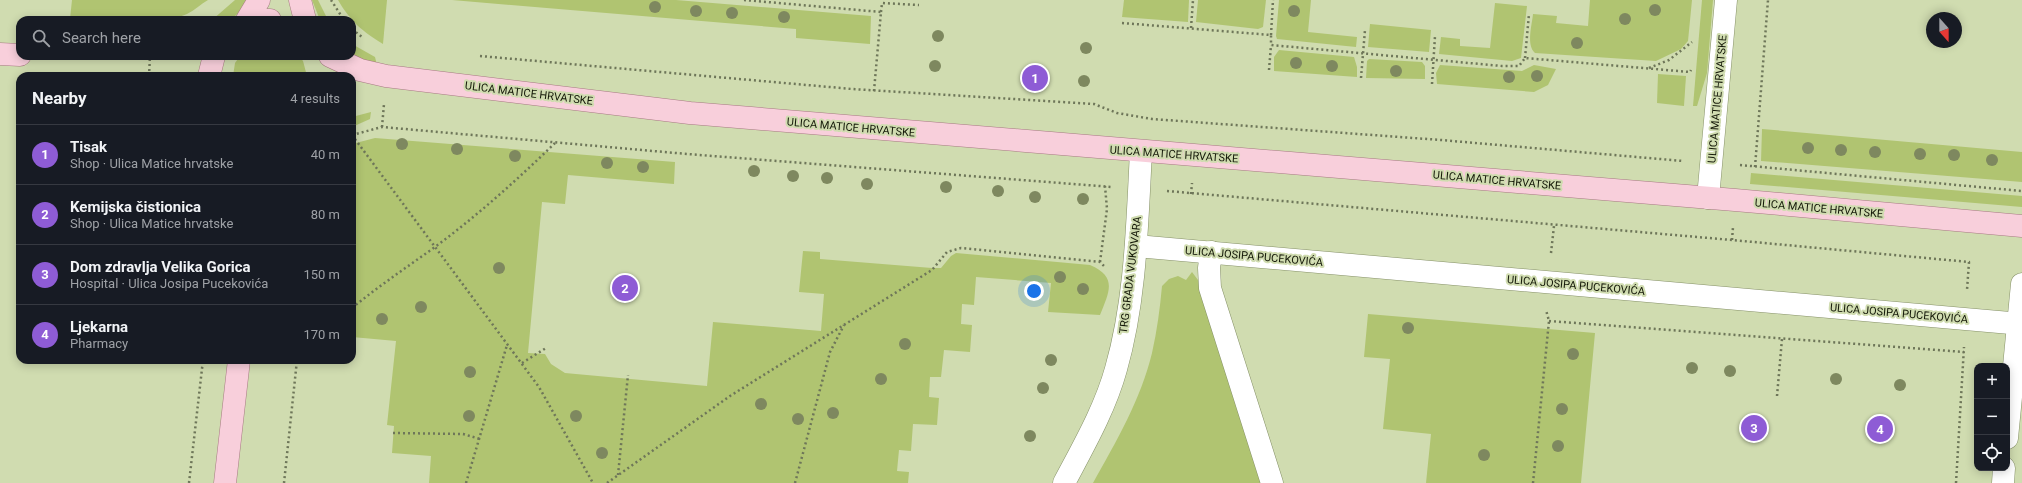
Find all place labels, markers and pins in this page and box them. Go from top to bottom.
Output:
pin: 1 [1022,63,1048,93]
pin: 2 [612,273,638,303]
pin: 3 [1741,413,1767,443]
pin: 4 [1867,414,1893,444]

